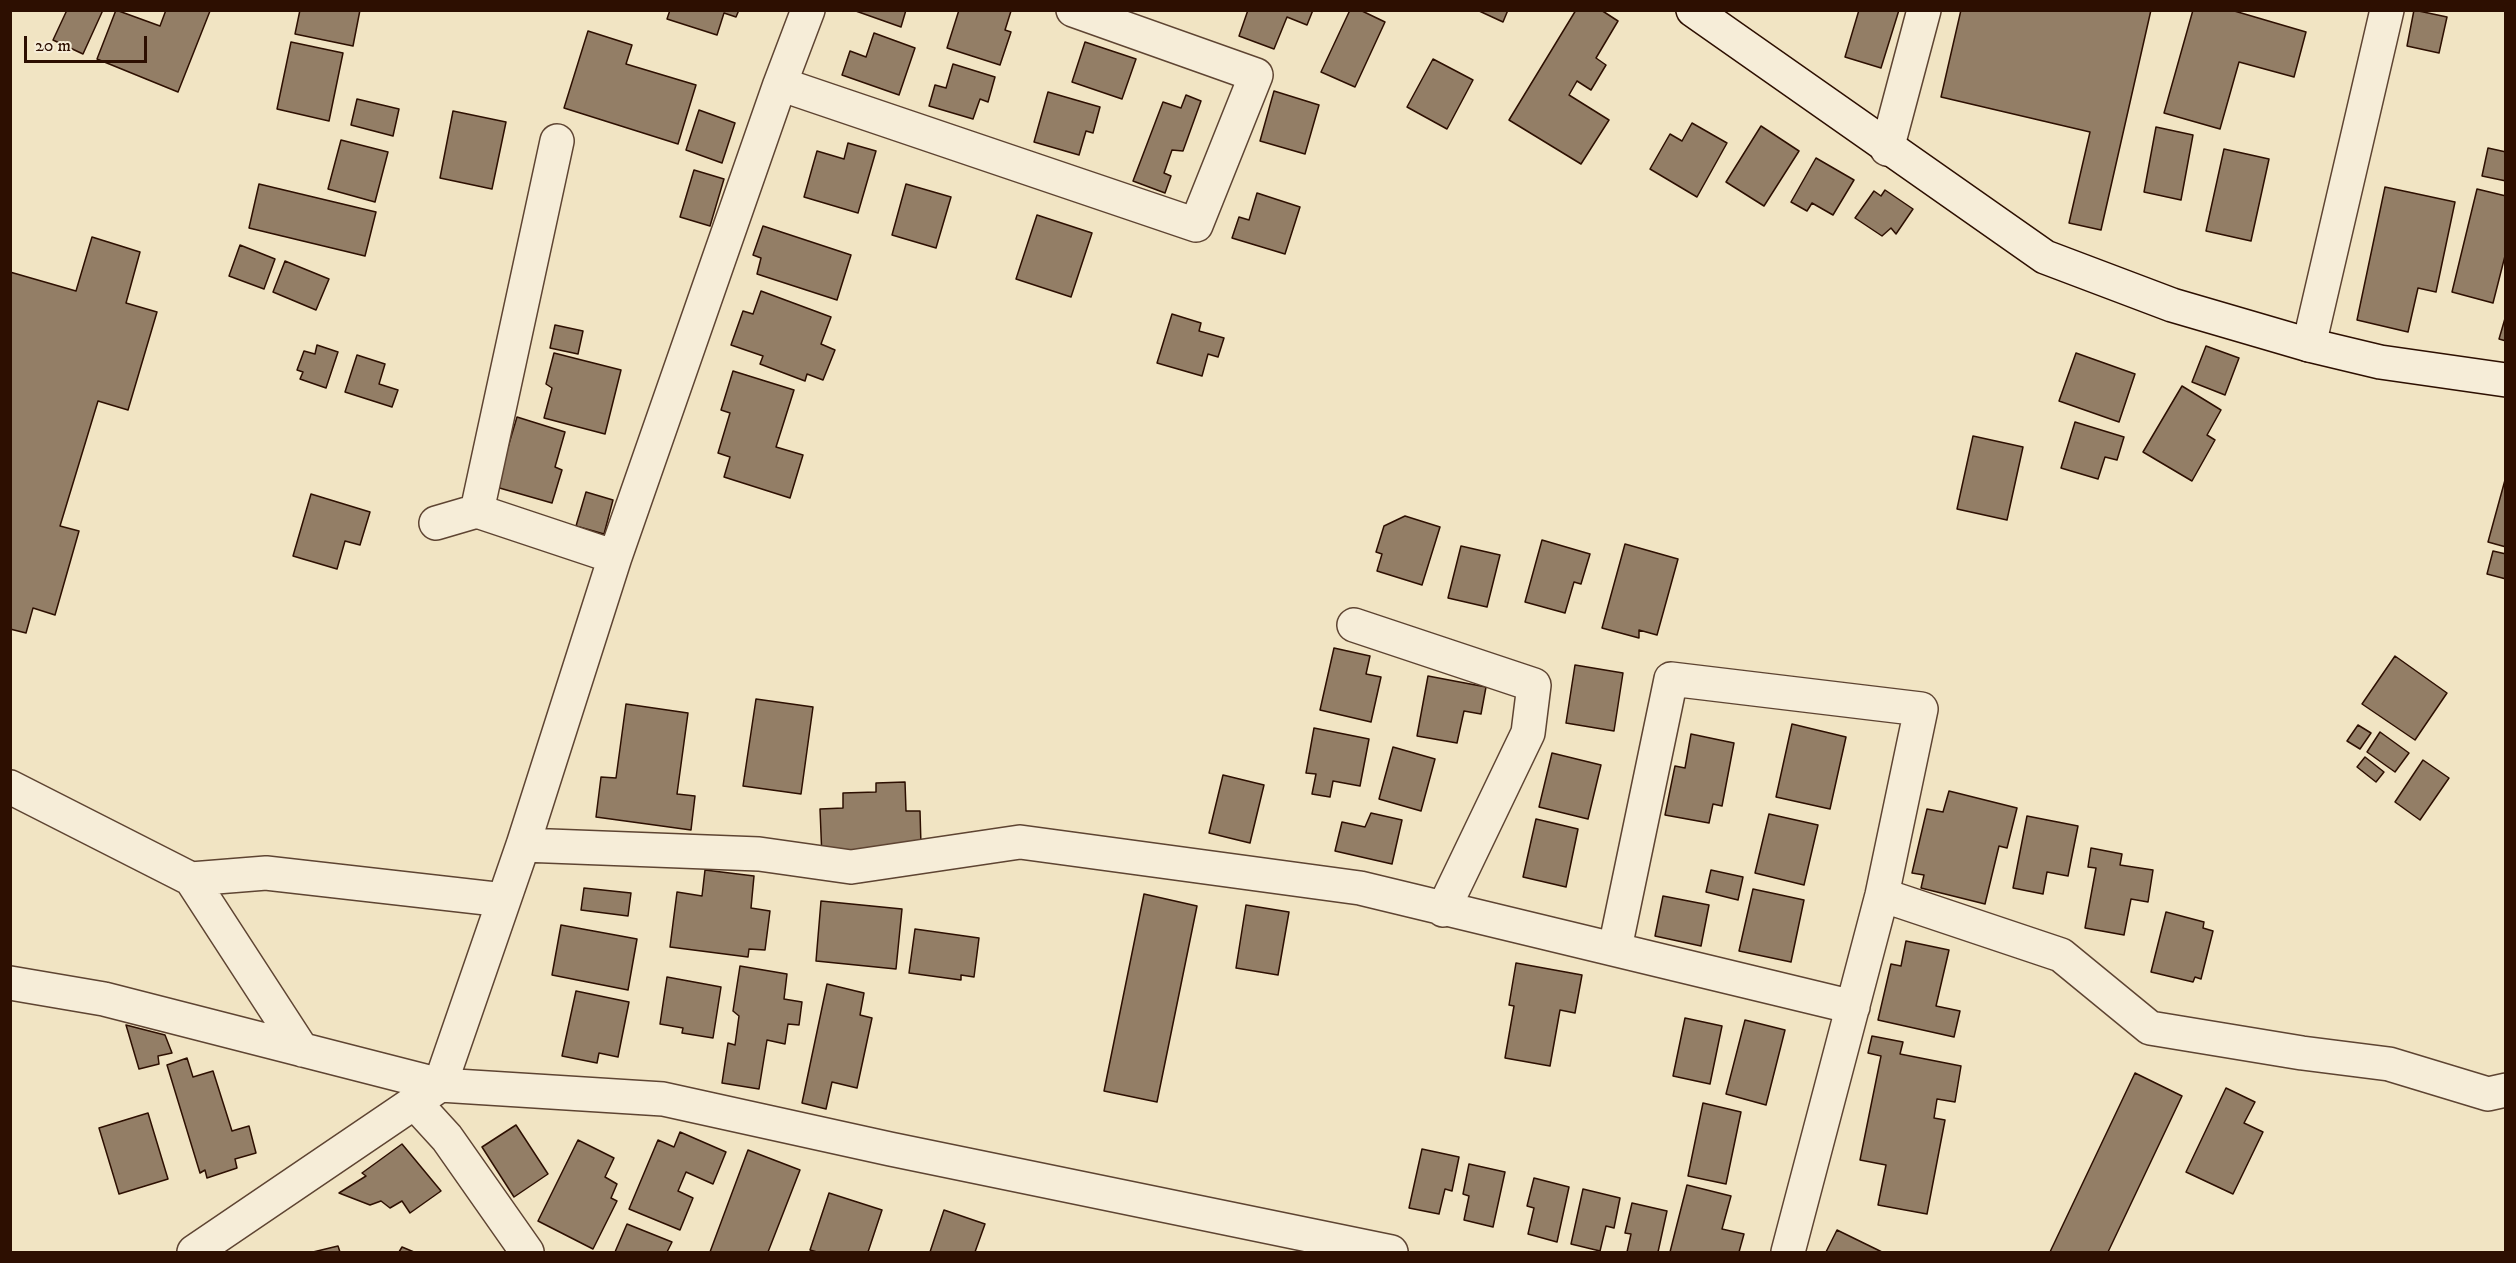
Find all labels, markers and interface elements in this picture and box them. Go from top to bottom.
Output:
scale bar [27,24,150,62]
text: 20 m [35,35,71,57]

